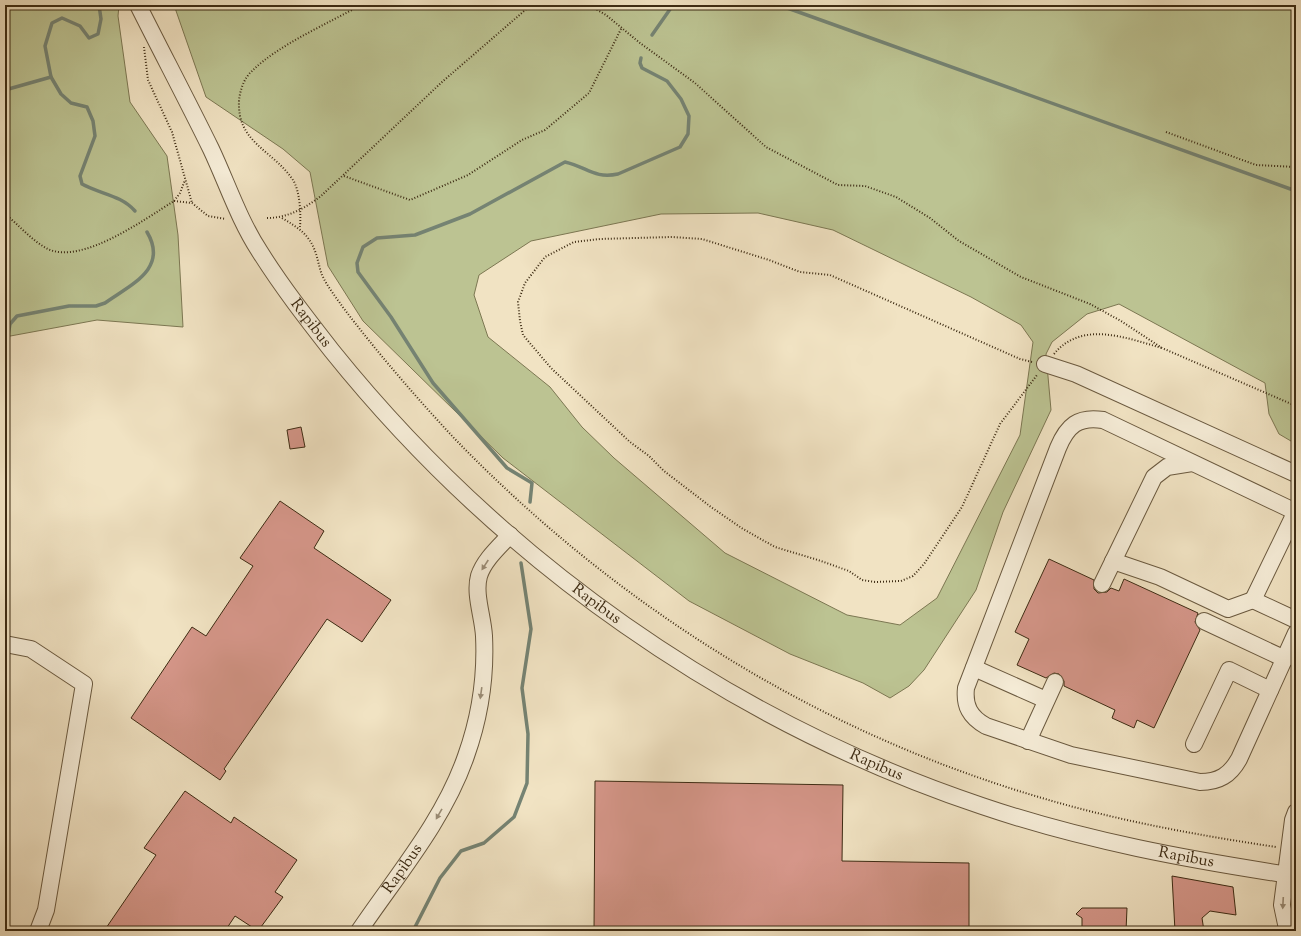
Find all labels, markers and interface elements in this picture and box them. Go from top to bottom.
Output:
street label: Rapibus [284,294,337,353]
one-way arrow [481,560,489,570]
street label: Rapibus [567,578,626,630]
one-way arrow [478,687,484,699]
street label: Rapibus [846,744,907,787]
one-way arrow [435,808,442,820]
street label: Rapibus [377,839,428,899]
street label: Rapibus [1156,841,1216,874]
one-way arrow [1279,897,1286,909]

